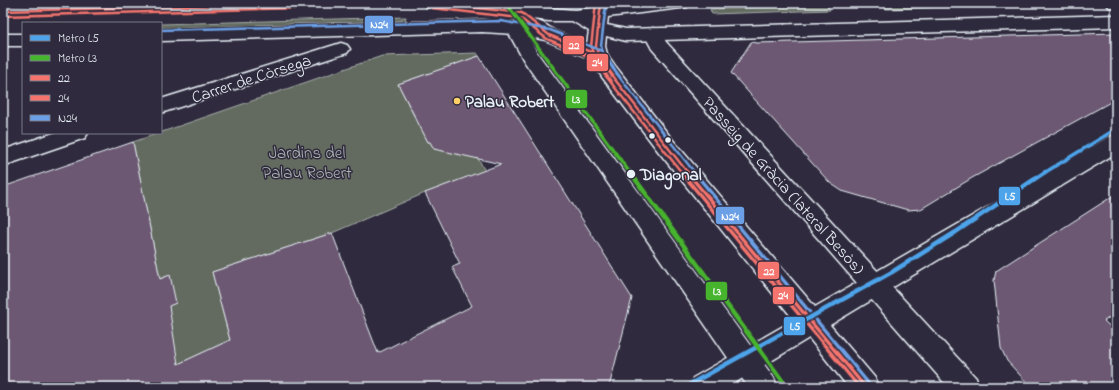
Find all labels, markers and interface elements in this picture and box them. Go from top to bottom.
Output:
line badge: N24 [364,15,394,34]
text: N24 [370,17,388,33]
legend [22,22,162,134]
text: Metro L5 [58,30,99,48]
line badge: 22 [562,35,585,55]
text: 22 [568,38,580,54]
street label: Carrer de Còrsega [189,48,315,112]
text: Metro L3 [58,50,97,68]
line badge: 24 [586,53,609,72]
text: 24 [591,55,602,71]
text: 22 [58,70,70,88]
line badge: L3 [565,89,588,109]
text: 24 [58,90,69,108]
place label: Palau Robert [465,90,555,115]
street label: Passeig de Gràcia (lateral Besòs) [694,91,870,282]
text: L3 [572,92,581,108]
marker: Palau Robert [452,96,462,106]
text: N24 [58,110,77,128]
unlabelled marker [647,131,657,141]
unlabelled marker [663,135,673,145]
park label: Jardins del Palau Robert [262,141,352,186]
place label: Diagonal [639,163,702,190]
marker: Diagonal [625,168,637,180]
line badge: L5 [998,186,1021,206]
text: L5 [1005,189,1016,205]
line badge: N24 [715,206,745,225]
text: N24 [721,209,739,225]
line badge: 22 [757,261,780,280]
text: 22 [763,264,775,280]
line badge: L3 [705,281,728,301]
text: L3 [713,284,722,300]
line badge: 24 [772,286,795,305]
text: 24 [777,288,788,304]
line badge: L5 [783,316,806,336]
text: L5 [790,319,801,335]

